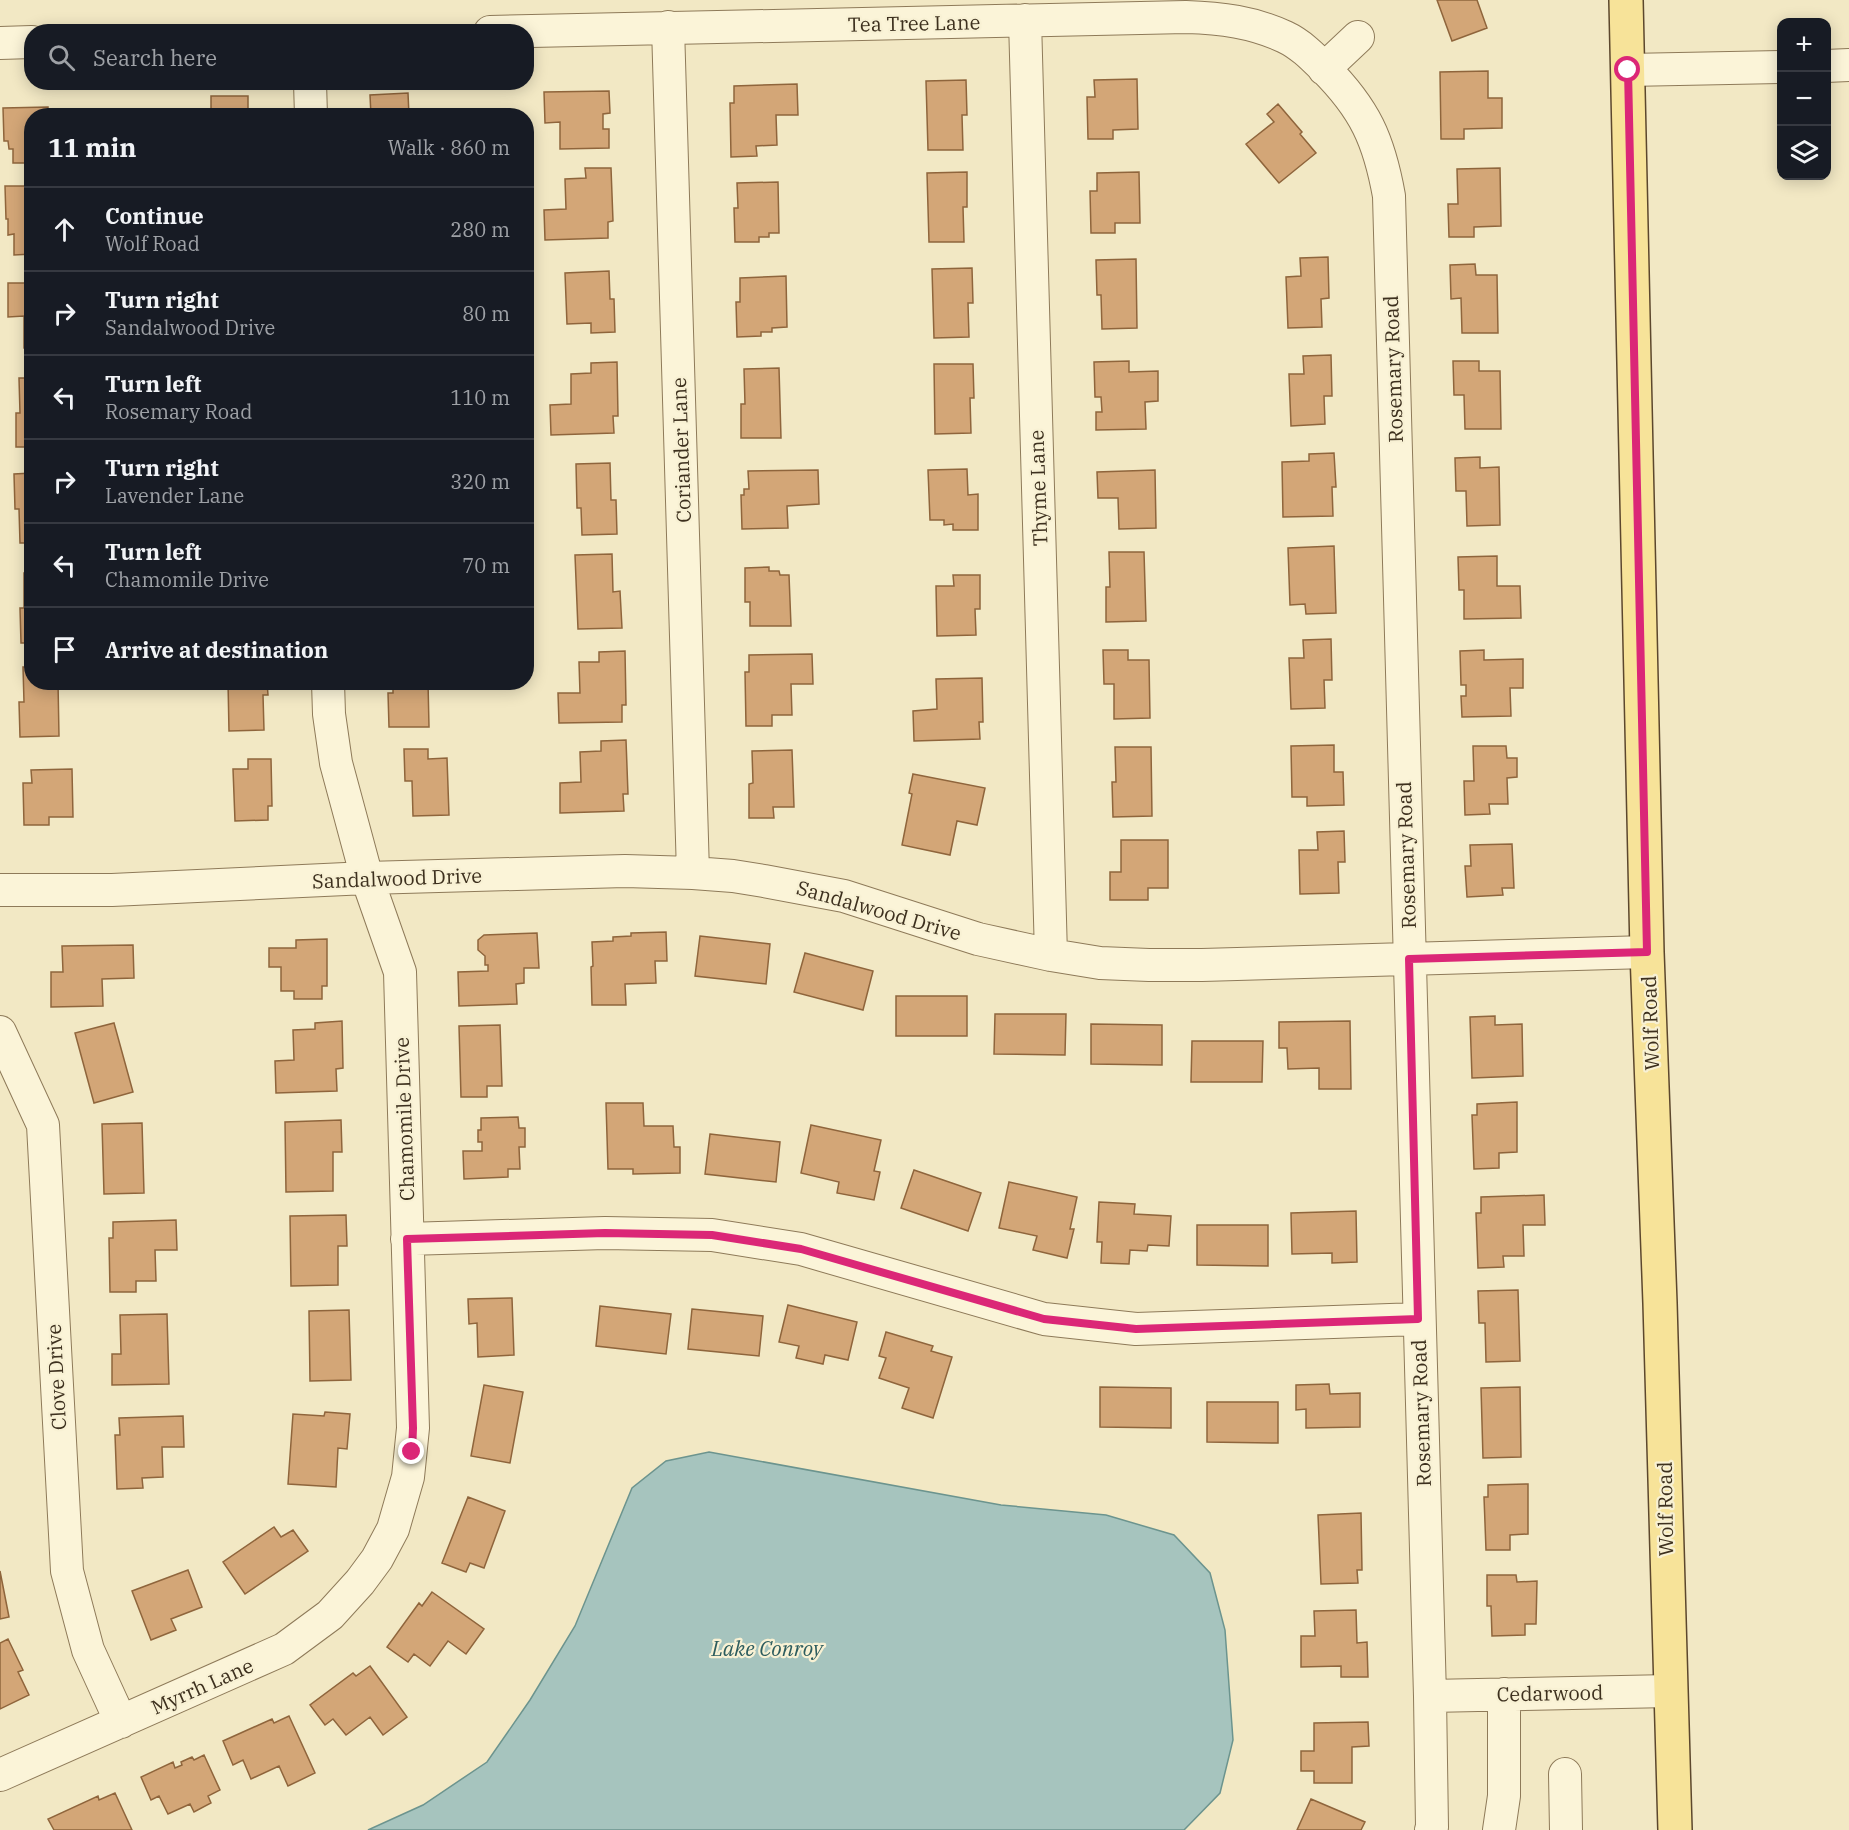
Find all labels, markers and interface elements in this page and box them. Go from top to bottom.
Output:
street label: Tea Tree Lane [847,8,981,38]
map controls [1777,18,1831,180]
button: + [1777,18,1831,72]
search box [24,24,534,90]
icon: search [45,41,78,74]
text: Search here [93,43,217,72]
route start [1614,56,1640,82]
button: − [1777,72,1831,126]
button: layers [1777,126,1831,180]
text: 11 min [48,130,136,164]
text: Walk · 860 m [388,134,510,161]
text: Continue [105,201,204,230]
icon: ahead [48,213,81,246]
text: 280 m [450,216,510,243]
text: Wolf Road [105,230,200,257]
text: Turn right [105,285,219,314]
street label: Rosemary Road [1377,295,1409,443]
icon: right [48,297,81,330]
text: 80 m [462,300,510,327]
text: Sandalwood Drive [105,314,275,341]
text: Turn left [105,369,201,398]
street label: Coriander Lane [665,377,697,523]
icon: left [48,381,81,414]
text: 110 m [450,384,510,411]
text: Rosemary Road [105,398,252,425]
street label: Thyme Lane [1022,429,1054,547]
text: Turn right [105,453,219,482]
icon: right [48,465,81,498]
text: 320 m [450,468,510,495]
text: Lavender Lane [105,482,244,509]
text: Turn left [105,537,201,566]
icon: left [48,549,81,582]
text: 70 m [462,552,510,579]
text: Chamomile Drive [105,566,269,593]
icon: arrive [48,633,81,666]
text: Arrive at destination [105,635,328,664]
street label: Rosemary Road [1390,781,1422,929]
street label: Sandalwood Drive [311,862,483,894]
street label: Sandalwood Drive [793,874,965,946]
street label: Wolf Road [1635,975,1665,1071]
street label: Chamomile Drive [388,1037,420,1201]
street label: Clove Drive [40,1323,72,1431]
street label: Rosemary Road [1405,1339,1437,1487]
route end [398,1438,424,1464]
street label: Wolf Road [1651,1461,1679,1557]
water label: Lake Conroy [711,1634,825,1662]
street label: Myrrh Lane [147,1651,257,1721]
street label: Cedarwood [1496,1679,1604,1707]

